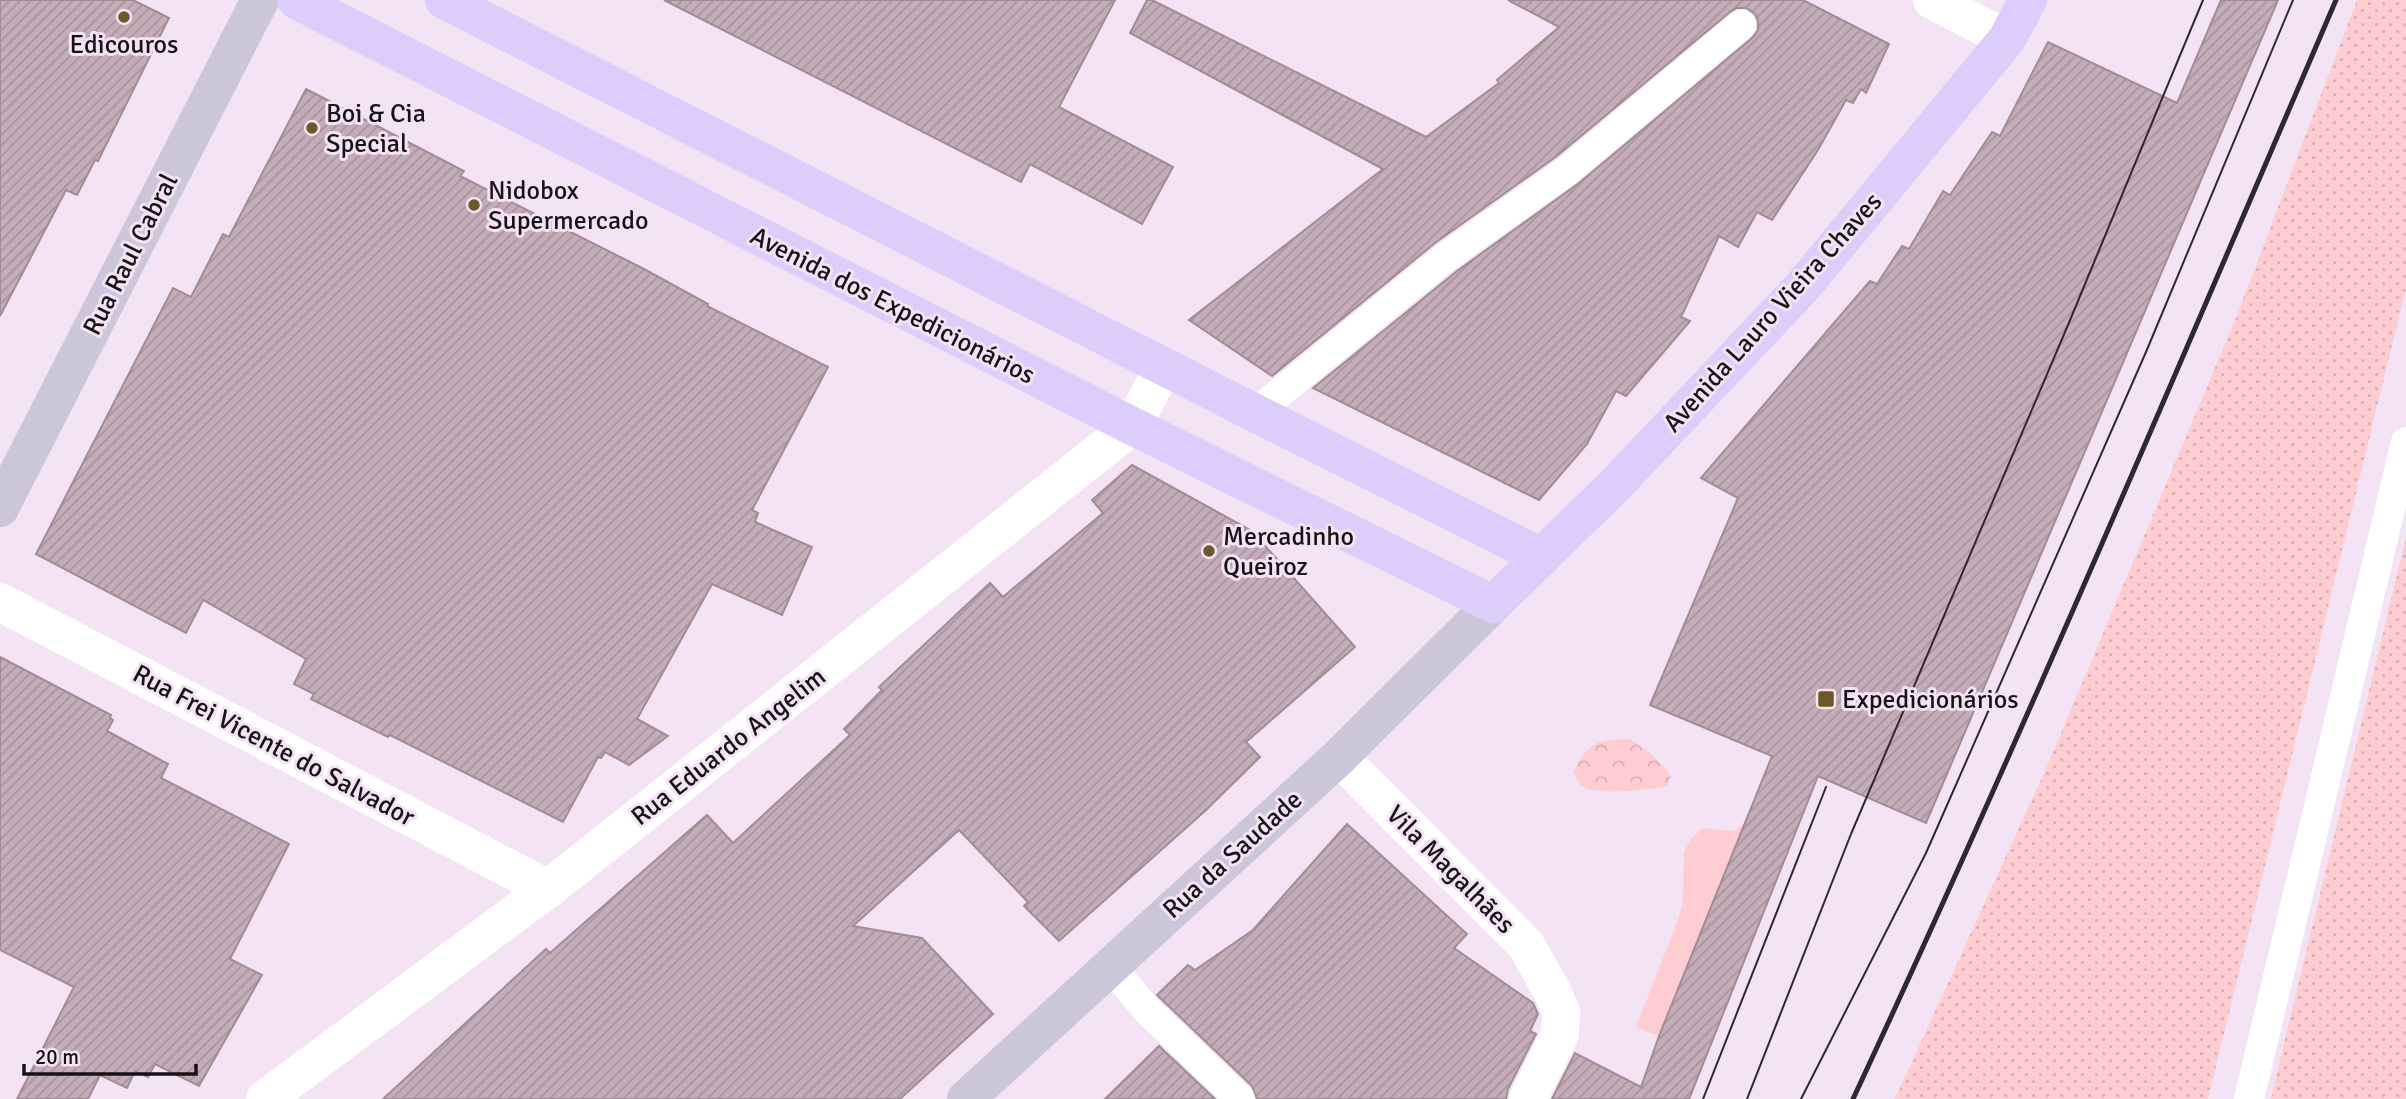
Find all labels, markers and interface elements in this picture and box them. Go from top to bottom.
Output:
marker: Edicouros [116,9,132,25]
place label: Edicouros [70,29,178,61]
place label: Boi & Cia Special [326,98,426,160]
marker: Boi & Cia Special [304,120,320,136]
street label: Rua Raul Cabral [76,168,185,341]
place label: Nidobox Supermercado [488,175,648,237]
street label: Avenida Lauro Vieira Chaves [1657,186,1889,439]
marker: Nidobox Supermercado [466,197,482,213]
street label: Avenida dos Expedicionários [745,220,1040,392]
place label: Mercadinho Queiroz [1223,521,1354,583]
marker: Mercadinho Queiroz [1201,543,1217,559]
street label: Rua Frei Vicente do Salvador [127,658,420,834]
street label: Rua Eduardo Angelim [625,661,832,833]
place label: Expedicionários [1842,684,2019,716]
marker: Expedicionários [1816,689,1836,709]
street label: Rua da Saudade [1156,784,1309,926]
street label: Vila Magalhães [1379,799,1521,941]
scale bar [24,1032,196,1076]
text: 20 m [35,1044,79,1070]

